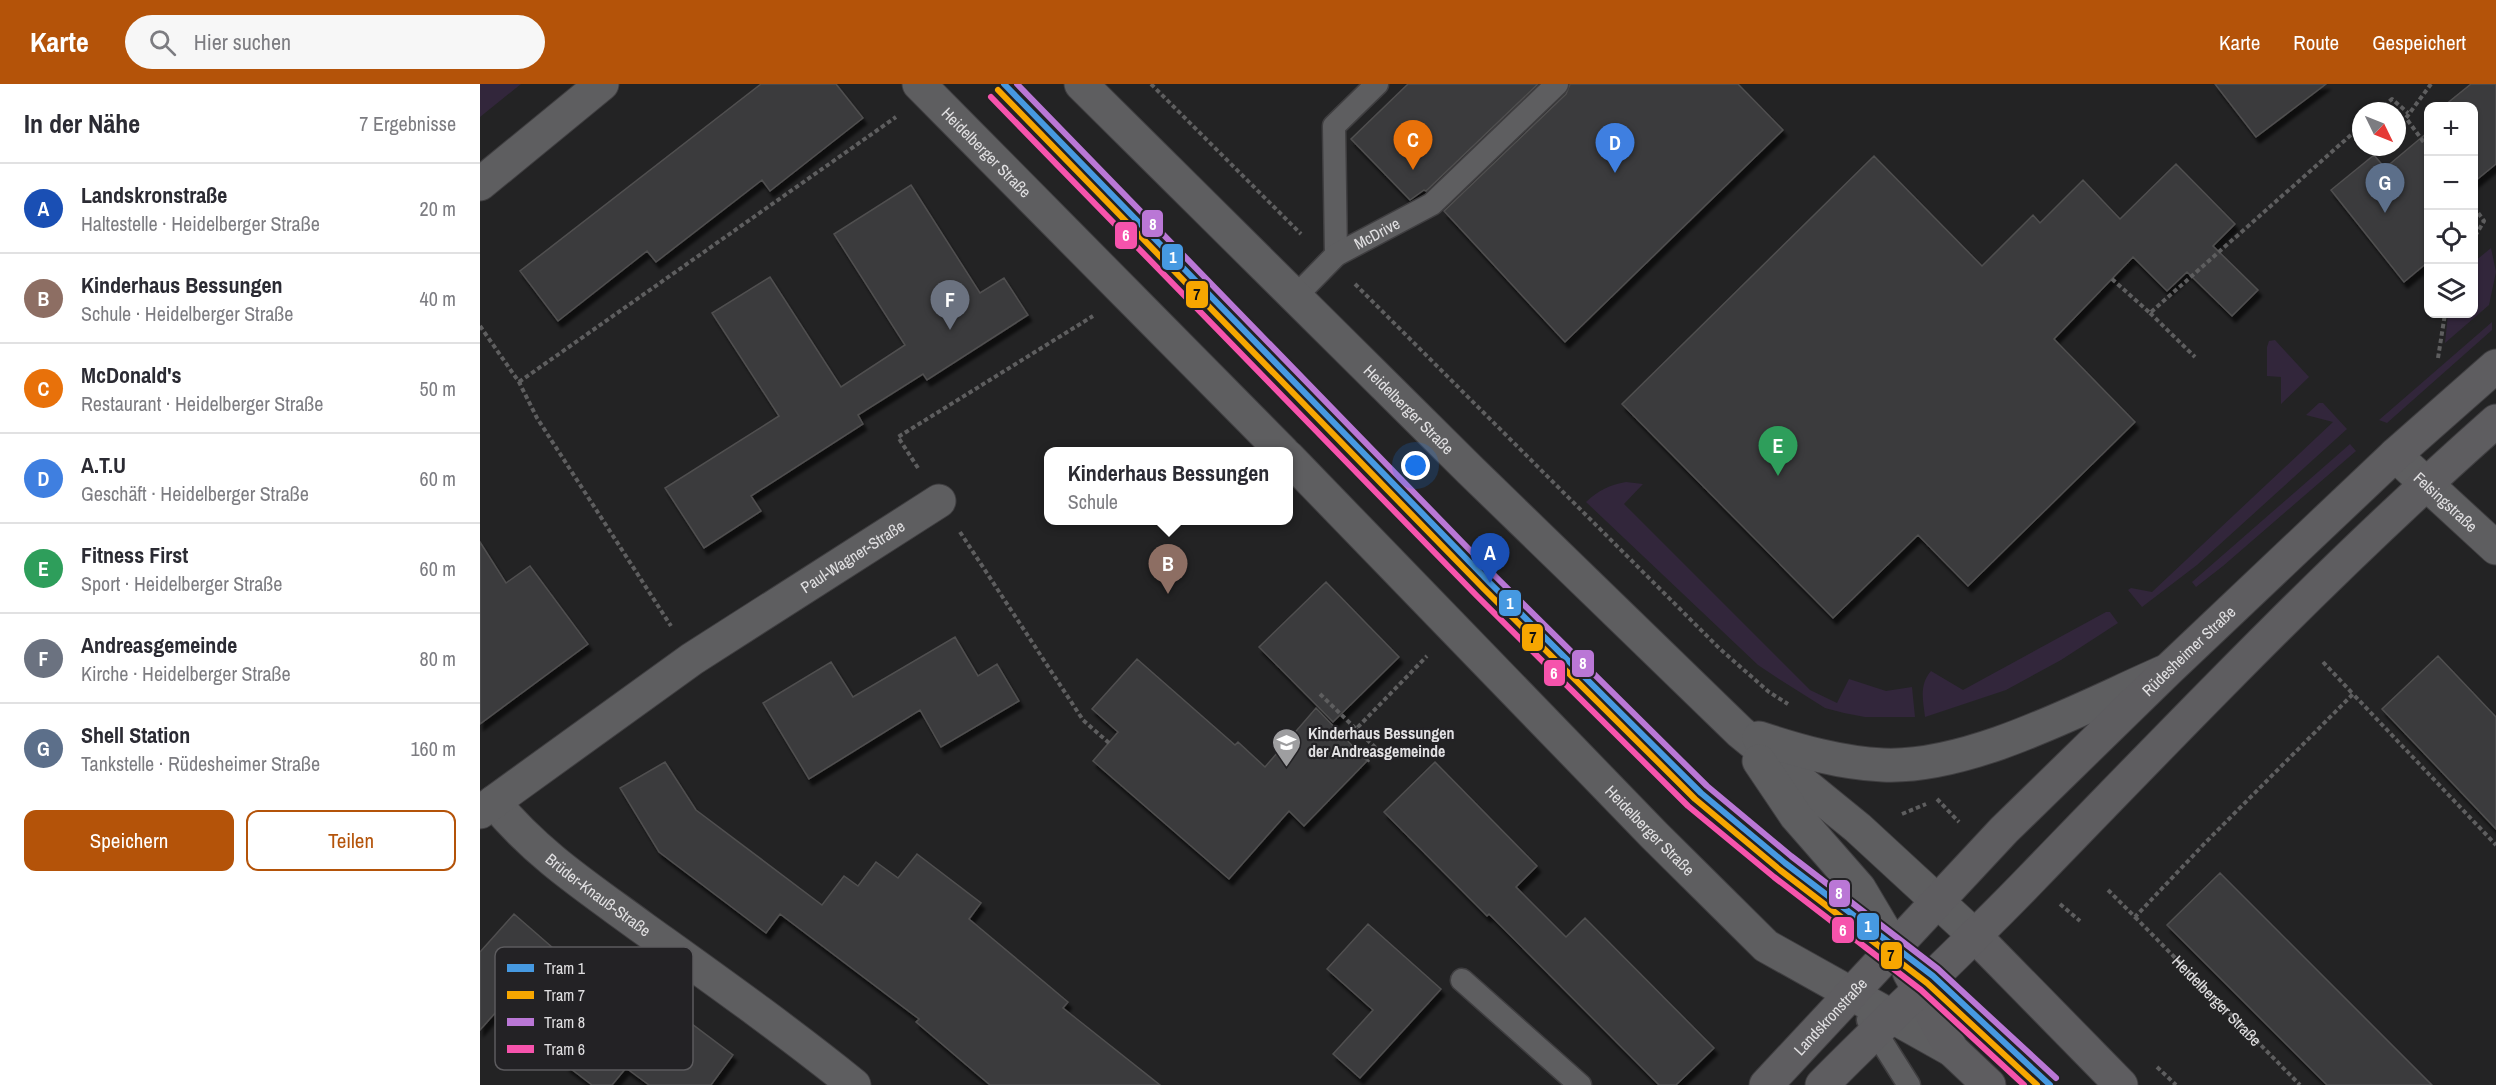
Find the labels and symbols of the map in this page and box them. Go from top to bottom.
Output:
street label: Heidelberger Straße [937,102,1036,202]
north arrow [2352,102,2406,156]
pin: C [1394,120,1432,170]
pin: D [1596,124,1634,173]
pin: G [2366,164,2404,213]
line badge: 8 [1141,209,1164,238]
street label: McDrive [1350,212,1404,254]
text: 8 [1149,213,1157,235]
line badge: 6 [1114,221,1138,250]
text: 6 [1122,224,1130,246]
line badge: 1 [1161,243,1184,271]
text: 1 [1169,246,1177,268]
pin: F [930,280,970,330]
line badge: 7 [1185,280,1209,309]
text: 7 [1193,283,1201,305]
street label: Heidelberger Straße [1359,360,1459,459]
pin: E [1758,426,1798,476]
your location [1401,451,1430,480]
street label: Felsingstraße [2409,467,2483,537]
street label: Paul-Wagner-Straße [796,515,909,598]
pin: A [1470,534,1510,583]
pin: B [1148,544,1188,594]
line badge: 1 [1498,589,1522,617]
text: 1 [1506,592,1514,614]
street label: Rüdesheimer Straße [2137,601,2240,701]
line badge: 7 [1521,623,1544,652]
text: 7 [1529,626,1537,648]
line badge: 8 [1571,649,1595,678]
text: 8 [1579,652,1587,674]
line badge: 6 [1543,659,1566,687]
text: 6 [1550,662,1558,684]
place label: Kinderhaus Bessungen der Andreasgemeinde [1308,722,1455,762]
school or university icon: Kinderhaus Bessungen der Andreasgemeinde [1271,726,1303,768]
street label: Heidelberger Straße [1600,780,1700,880]
street label: Brüder-Knauß-Straße [541,848,655,941]
line badge: 8 [1828,879,1851,908]
text: 8 [1835,882,1843,904]
line badge: 1 [1856,912,1880,941]
text: 1 [1864,915,1872,937]
line badge: 6 [1831,916,1855,944]
text: 6 [1839,919,1847,941]
line badge: 7 [1880,941,1903,970]
text: 7 [1887,944,1895,966]
legend [495,947,693,1070]
street label: Heidelberger Straße [2167,950,2267,1051]
text: Tram 1 [544,957,586,979]
street label: Landskronstraße [1788,973,1872,1060]
text: Tram 7 [544,984,585,1006]
text: Tram 8 [544,1011,585,1033]
text: Tram 6 [544,1038,585,1060]

